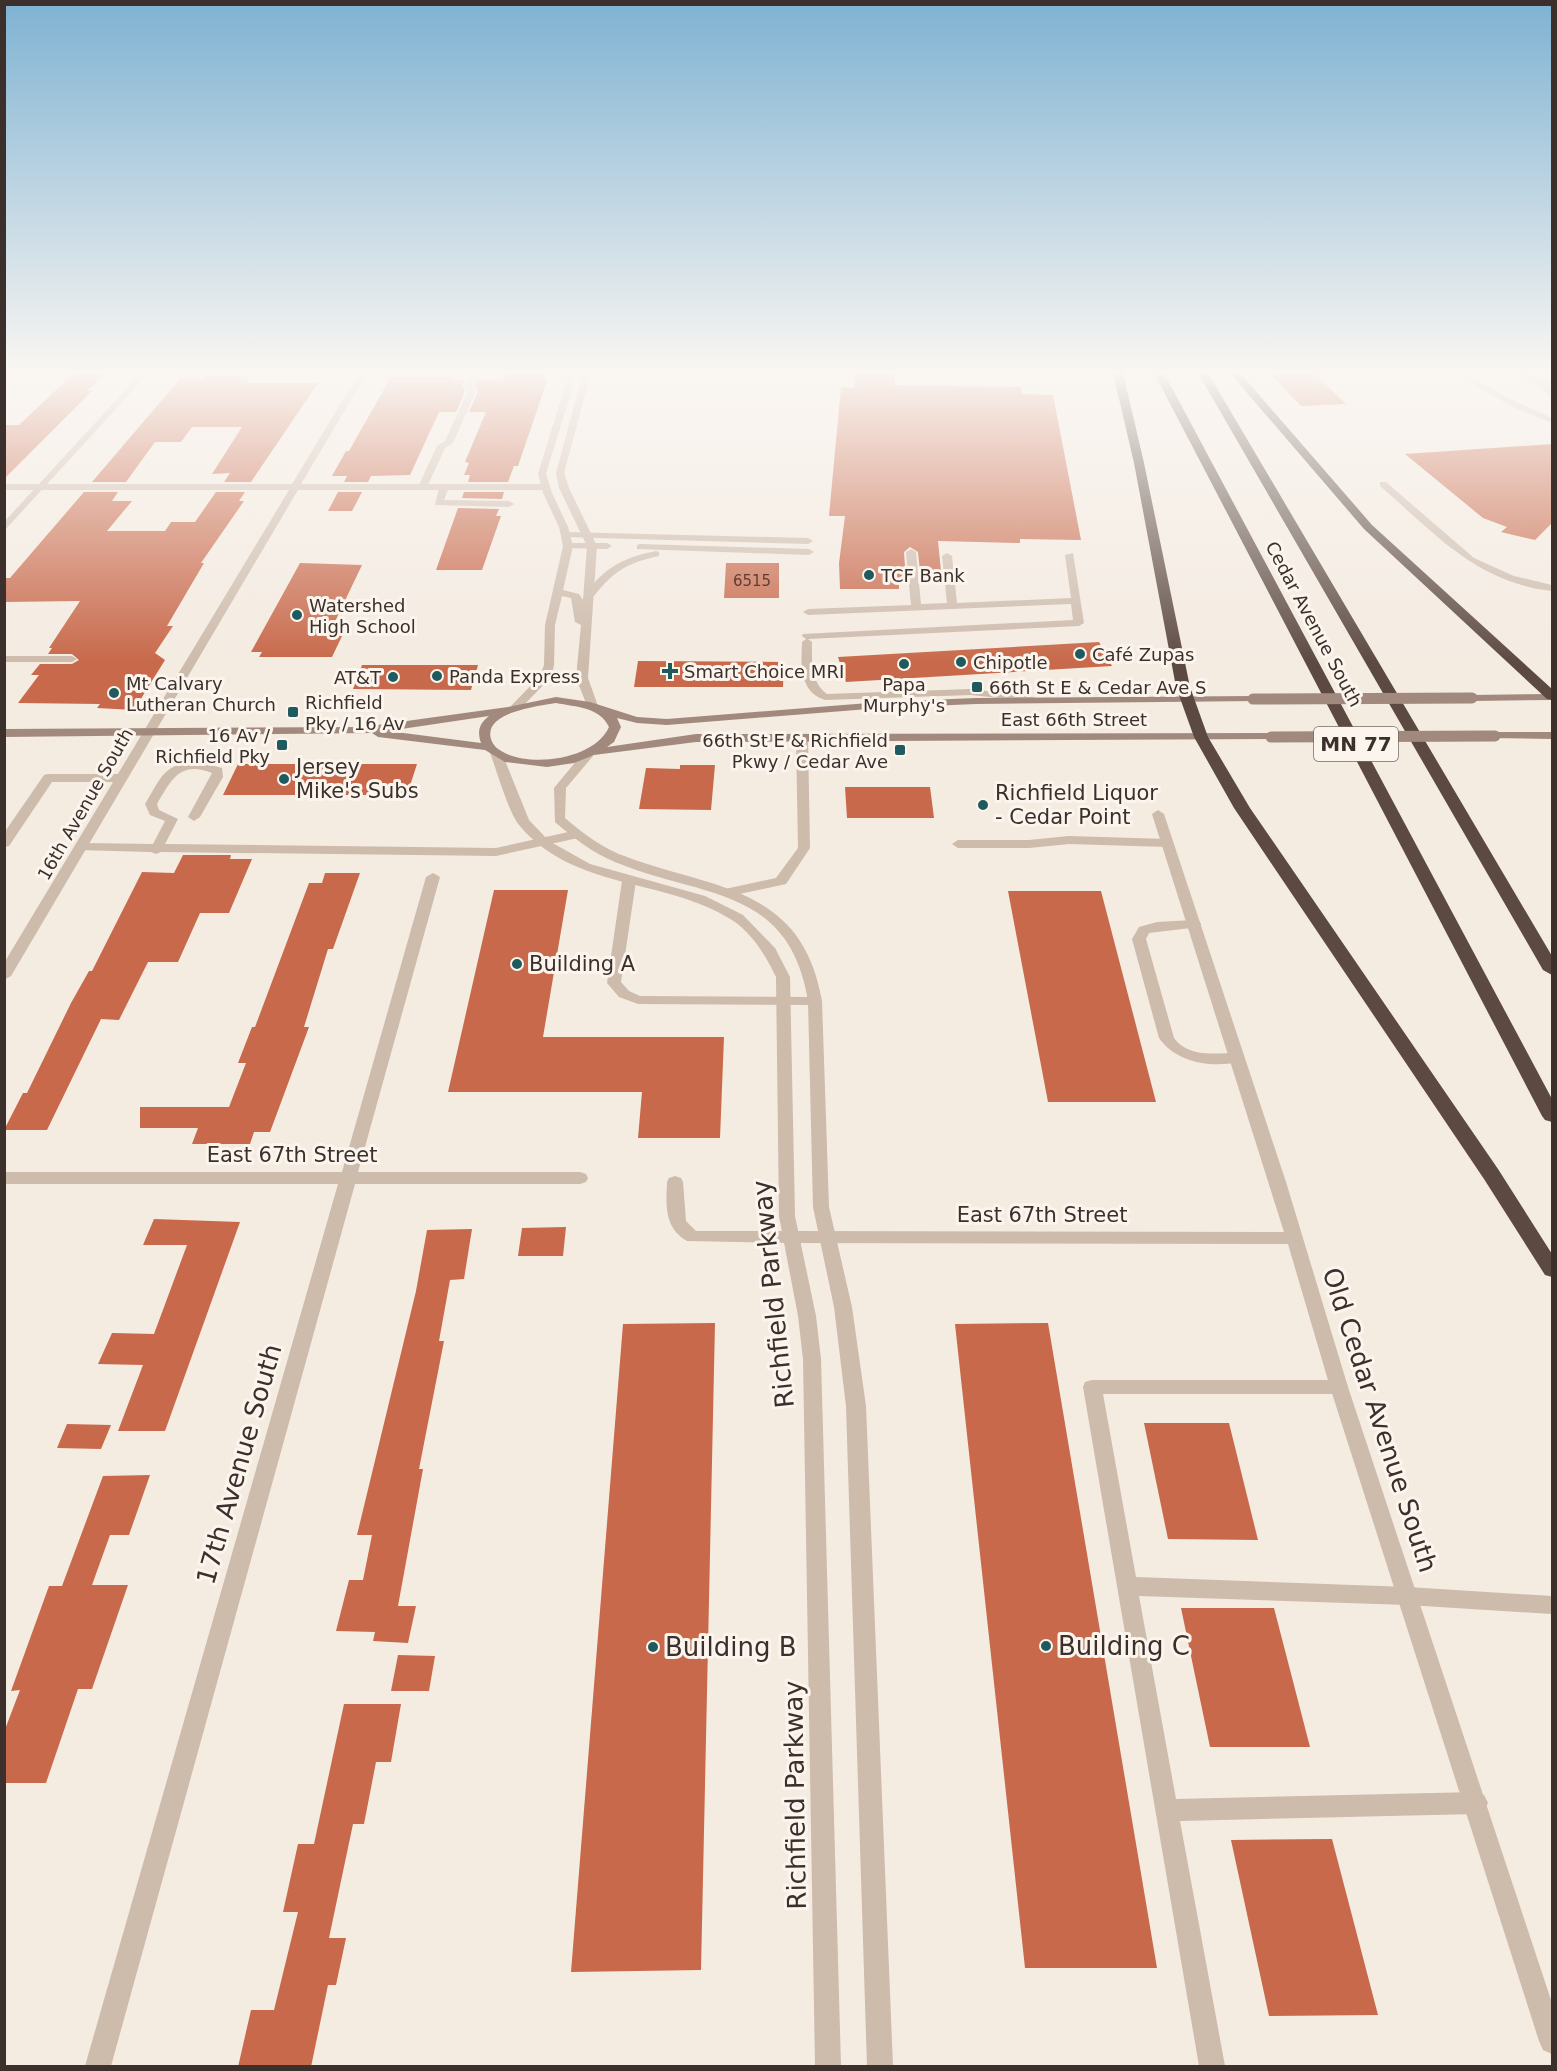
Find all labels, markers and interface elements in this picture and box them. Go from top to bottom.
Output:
street label: Cedar Avenue South [1262,538,1366,710]
place label: TCF Bank [880,565,965,586]
marker: TCF Bank [862,568,876,582]
house number: 6515 [733,572,771,590]
place label: Watershed High School [309,595,416,637]
marker: Watershed High School [290,608,304,622]
place label: Café Zupas [1092,644,1194,665]
marker: Café Zupas [1073,647,1087,661]
place label: Chipotle [973,652,1048,673]
marker: Chipotle [954,655,968,669]
marker: Papa Murphy's [897,657,911,671]
place label: Smart Choice MRI [684,661,844,682]
marker: Smart Choice MRI [661,662,679,680]
place label: Panda Express [449,666,580,687]
place label: AT&T [334,667,382,688]
marker: Panda Express [430,669,444,683]
marker: AT&T [386,670,400,684]
place label: Mt Calvary Lutheran Church [126,673,276,715]
place label: Papa Murphy's [863,674,945,716]
place label: 66th St E & Cedar Ave S [989,677,1207,698]
marker: 66th St E & Cedar Ave S [970,680,984,694]
marker: Mt Calvary Lutheran Church [107,686,121,700]
place label: Richfield Pky / 16 Av [305,692,405,734]
marker: Richfield Pky / 16 Av [286,705,300,719]
street label: East 66th Street [1001,709,1147,730]
street label: 16th Avenue South [33,724,137,884]
place label: 16 Av / Richfield Pky [155,725,271,767]
road number: MN 77 [1314,727,1398,761]
place label: 66th St E & Richfield Pkwy / Cedar Ave [702,730,888,772]
marker: 16 Av / Richfield Pky [275,738,289,752]
marker: 66th St E & Richfield Pkwy / Cedar Ave [893,743,907,757]
place label: Jersey Mike's Subs [294,755,419,803]
marker: Jersey Mike's Subs [277,772,291,786]
place label: Richfield Liquor - Cedar Point [995,781,1158,829]
marker: Richfield Liquor - Cedar Point [976,798,990,812]
place label: Building A [529,952,636,976]
marker: Building A [510,957,524,971]
street label: East 67th Street [207,1143,377,1167]
street label: Richfield Parkway [746,1178,800,1410]
street label: East 67th Street [957,1203,1127,1227]
street label: Old Cedar Avenue South [1317,1264,1443,1576]
street label: 17th Avenue South [190,1340,288,1588]
place label: Building C [1058,1631,1190,1661]
place label: Building B [665,1632,797,1662]
marker: Building C [1039,1639,1053,1653]
marker: Building B [646,1640,660,1654]
street label: Richfield Parkway [778,1680,812,1910]

